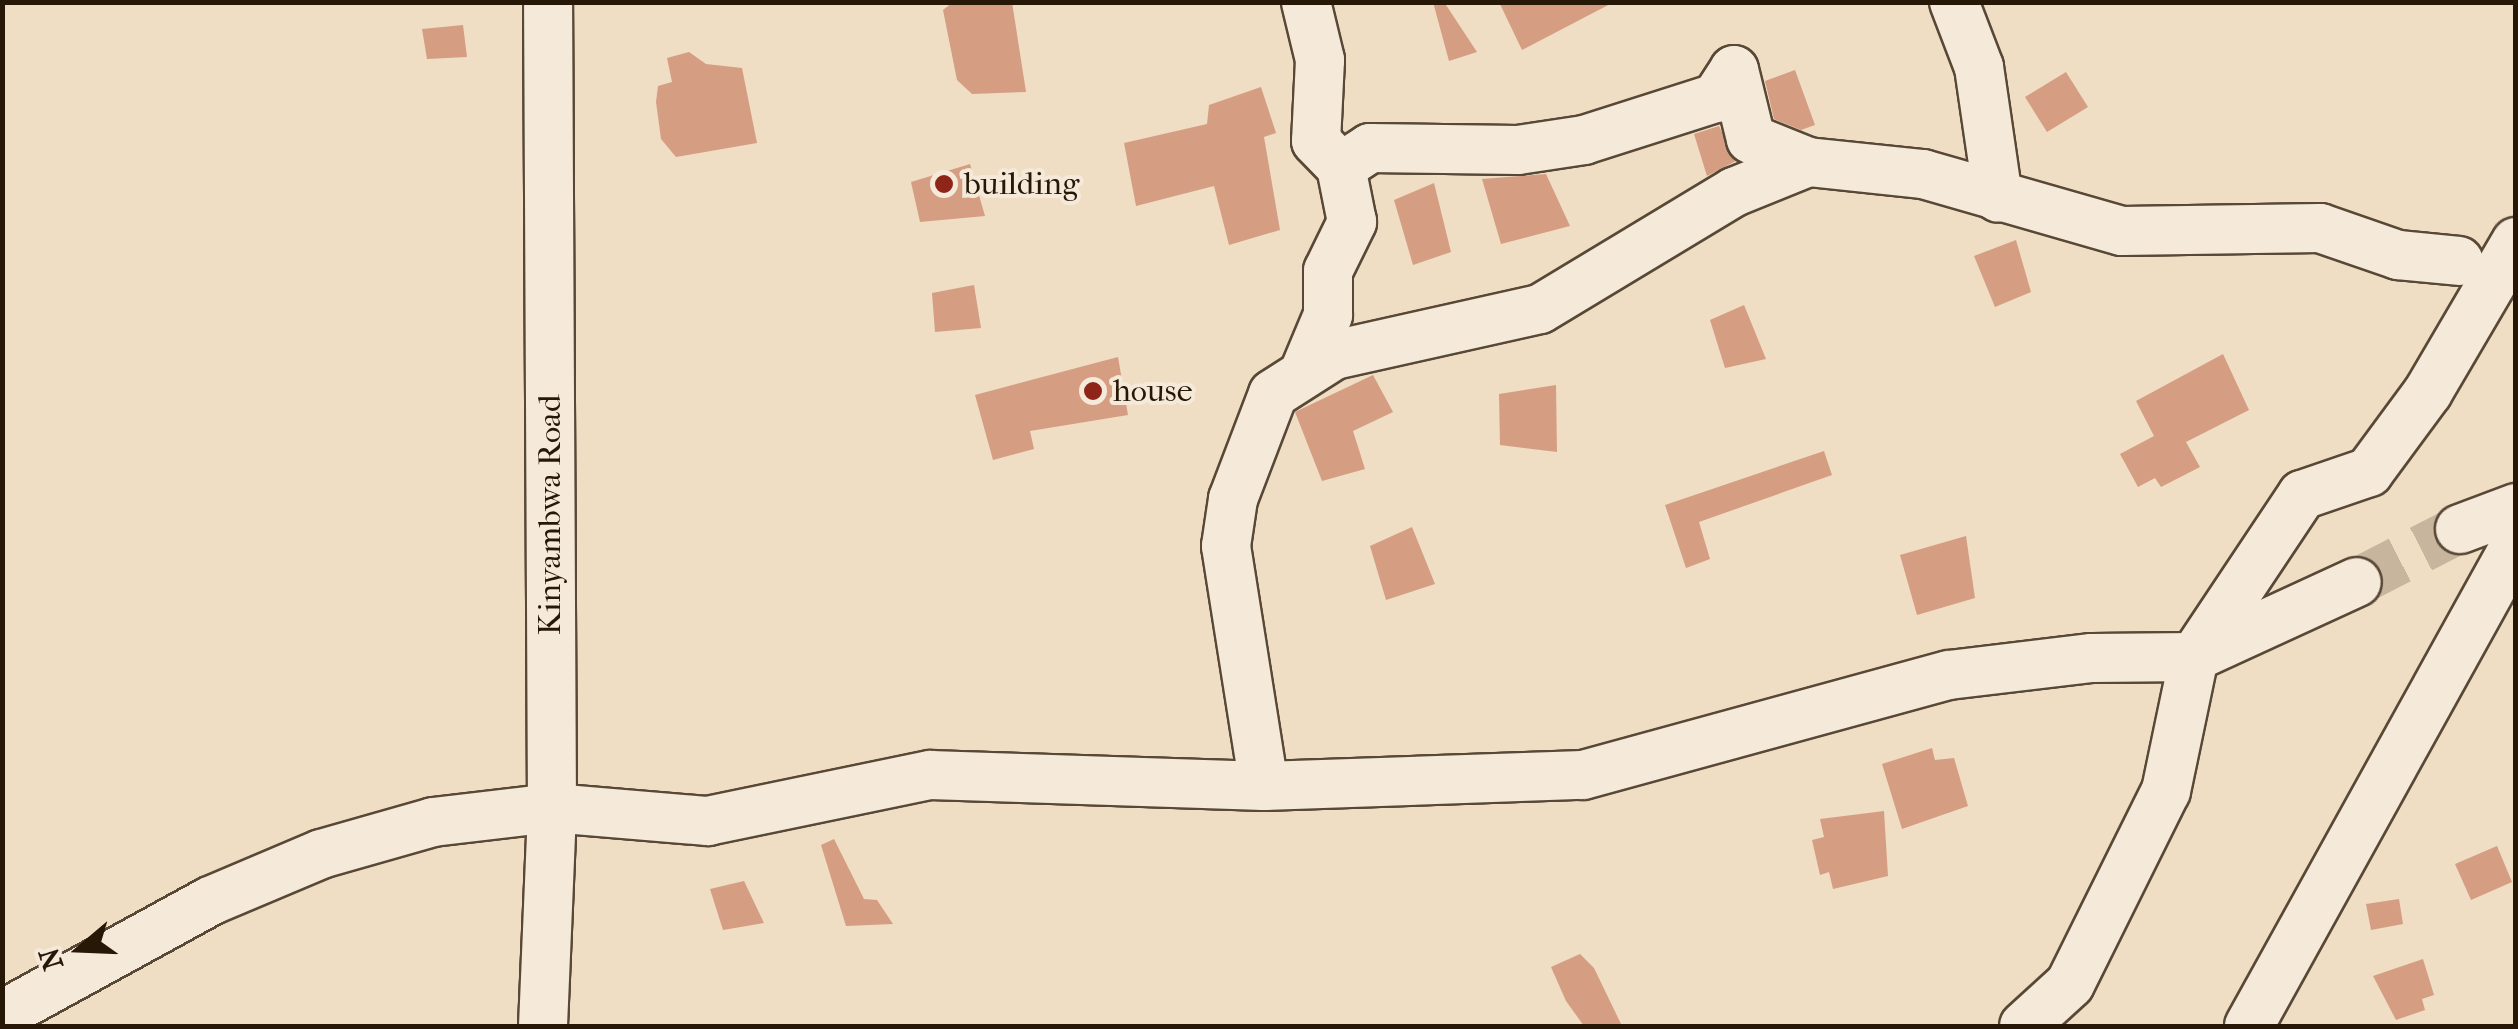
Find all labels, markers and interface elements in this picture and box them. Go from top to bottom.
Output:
place label: building [964,165,1079,203]
marker: building [933,173,955,195]
place label: house [1113,372,1192,410]
marker: house [1082,380,1104,402]
street label: Kinyambwa Road [531,395,569,635]
north arrow [30,899,130,999]
text: N [32,944,70,974]

